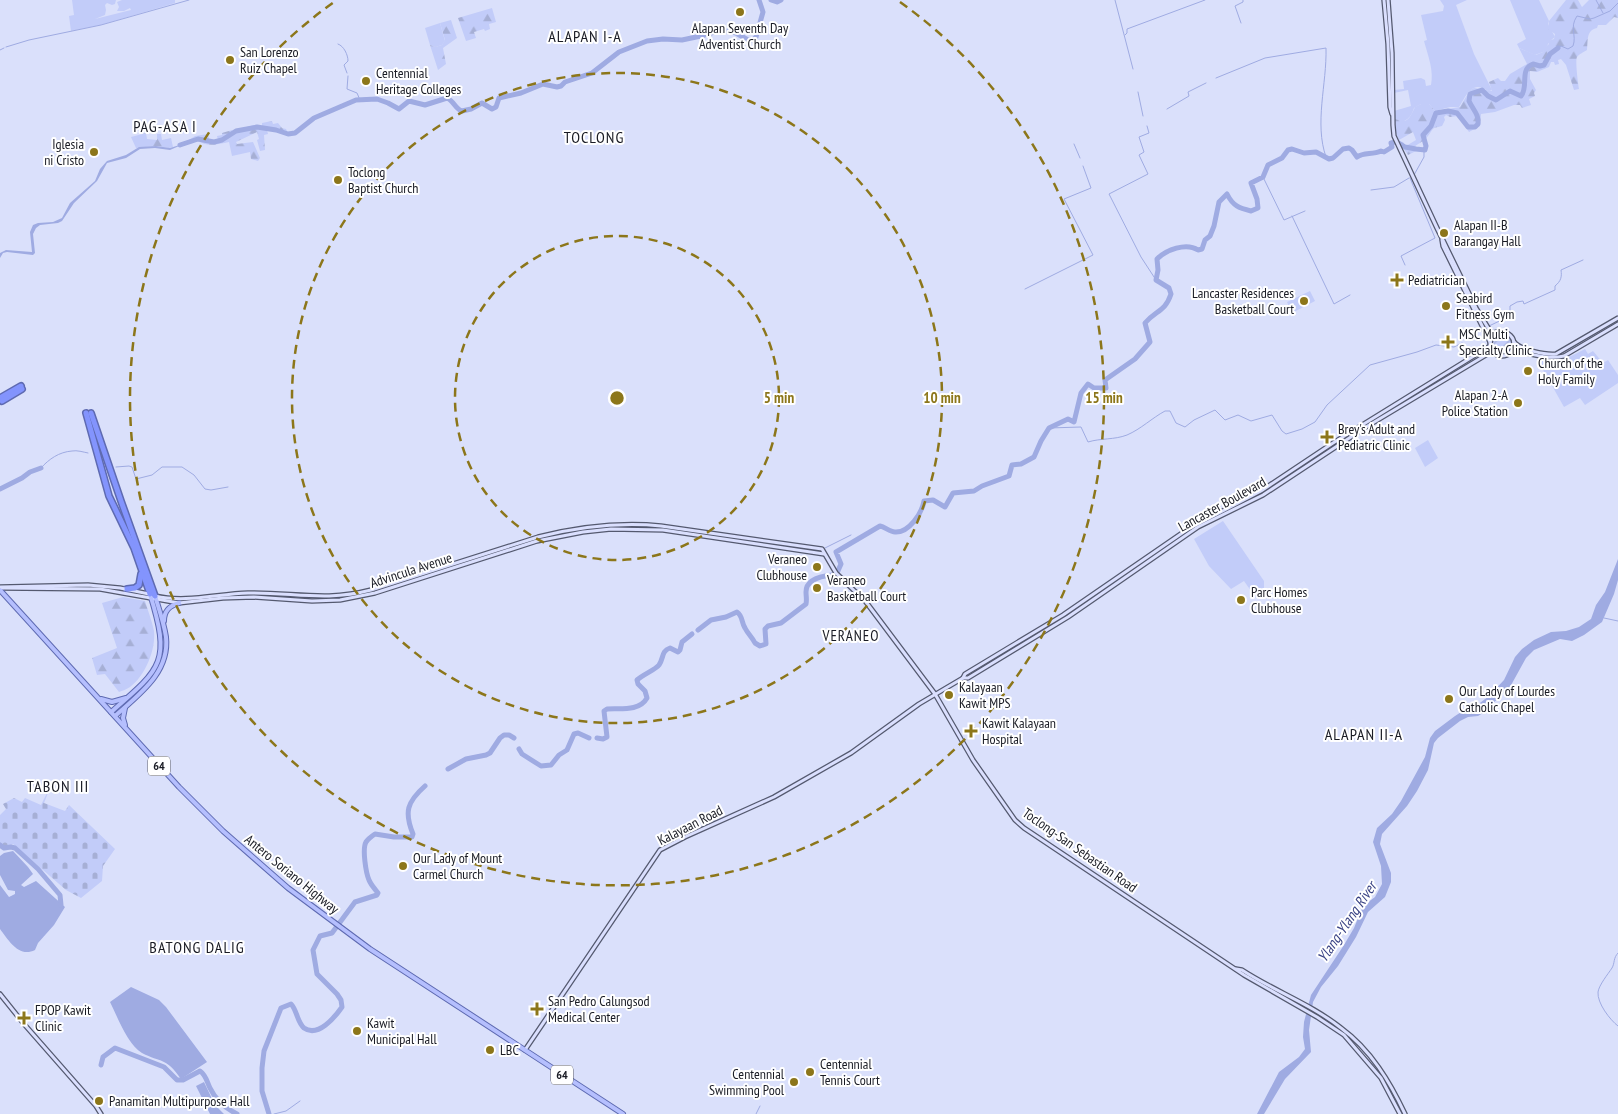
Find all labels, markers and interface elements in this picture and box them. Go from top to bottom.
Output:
marker: Alapan Seventh Day Adventist Church [734,6,746,18]
place label: Alapan Seventh Day Adventist Church [692,19,789,53]
district label: ALAPAN I-A [548,26,622,46]
place label: San Lorenzo Ruiz Chapel [240,43,299,77]
marker: San Lorenzo Ruiz Chapel [224,54,236,66]
place label: Centennial Heritage Colleges [376,64,461,98]
marker: Centennial Heritage Colleges [360,75,372,87]
district label: PAG-ASA I [133,116,197,136]
district label: TOCLONG [564,127,624,147]
place label: Iglesia ni Cristo [44,135,84,169]
marker: Iglesia ni Cristo [88,146,100,158]
place label: Toclong Baptist Church [348,163,418,197]
marker: Toclong Baptist Church [332,174,344,186]
place label: Alapan II-B Barangay Hall [1454,216,1522,250]
marker: Alapan II-B Barangay Hall [1438,227,1450,239]
place label: Pediatrician [1408,271,1465,289]
marker: Pediatrician [1390,273,1404,287]
place label: Lancaster Residences Basketball Court [1192,284,1294,318]
place label: Seabird Fitness Gym [1456,289,1514,323]
marker: Lancaster Residences Basketball Court [1298,295,1310,307]
marker: Seabird Fitness Gym [1440,300,1452,312]
place label: MSC Multi Specialty Clinic [1459,325,1532,359]
marker: MSC Multi Specialty Clinic [1441,335,1455,349]
place label: Church of the Holy Family [1538,354,1603,388]
marker: Church of the Holy Family [1522,365,1534,377]
place label: Alapan 2-A Police Station [1442,386,1508,420]
text: 5 min [764,388,794,407]
text: 10 min [923,388,961,407]
text: 15 min [1085,388,1123,407]
centre of rings [608,389,626,407]
marker: Alapan 2-A Police Station [1512,397,1524,409]
place label: Brey's Adult and Pediatric Clinic [1338,420,1415,454]
marker: Brey's Adult and Pediatric Clinic [1320,430,1334,444]
street label: Lancaster Boulevard [1175,473,1269,535]
street label: Advincula Avenue [368,548,455,592]
place label: Veraneo Clubhouse [756,550,807,584]
marker: Veraneo Clubhouse [811,561,823,573]
place label: Veraneo Basketball Court [826,571,906,605]
marker: Veraneo Basketball Court [811,582,823,594]
place label: Parc Homes Clubhouse [1251,583,1308,617]
marker: Parc Homes Clubhouse [1235,594,1247,606]
district label: VERANEO [821,626,880,645]
place label: Kalayaan Kawit MPS [959,678,1011,712]
place label: Our Lady of Lourdes Catholic Chapel [1459,682,1555,716]
marker: Kalayaan Kawit MPS [943,689,955,701]
marker: Our Lady of Lourdes Catholic Chapel [1443,693,1455,705]
place label: Kawit Kalayaan Hospital [982,714,1056,748]
marker: Kawit Kalayaan Hospital [964,724,978,738]
district label: ALAPAN II-A [1325,724,1403,744]
road number: 64 [148,756,170,776]
district label: TABON III [27,776,89,796]
street label: Kalayaan Road [654,801,726,849]
street label: Toclong-San Sebastian Road [1019,804,1141,896]
street label: Antero Soriano Highway [241,830,344,918]
place label: Our Lady of Mount Carmel Church [413,849,502,883]
marker: Our Lady of Mount Carmel Church [397,860,409,872]
water label: Ylang-Ylang River [1313,876,1381,965]
district label: BATONG DALIG [149,937,245,957]
place label: San Pedro Calungsod Medical Center [548,992,650,1026]
place label: FPOP Kawit Clinic [35,1001,91,1035]
marker: San Pedro Calungsod Medical Center [530,1002,544,1016]
marker: FPOP Kawit Clinic [17,1011,31,1025]
place label: Kawit Municipal Hall [367,1014,437,1048]
marker: Kawit Municipal Hall [351,1025,363,1037]
place label: LBC [500,1041,519,1059]
marker: LBC [484,1044,496,1056]
place label: Centennial Tennis Court [820,1055,880,1089]
place label: Centennial Swimming Pool [709,1065,785,1099]
road number: 64 [551,1066,573,1084]
marker: Centennial Tennis Court [804,1066,816,1078]
marker: Centennial Swimming Pool [788,1076,800,1088]
place label: Panamitan Multipurpose Hall [109,1092,250,1110]
marker: Panamitan Multipurpose Hall [93,1095,105,1107]

